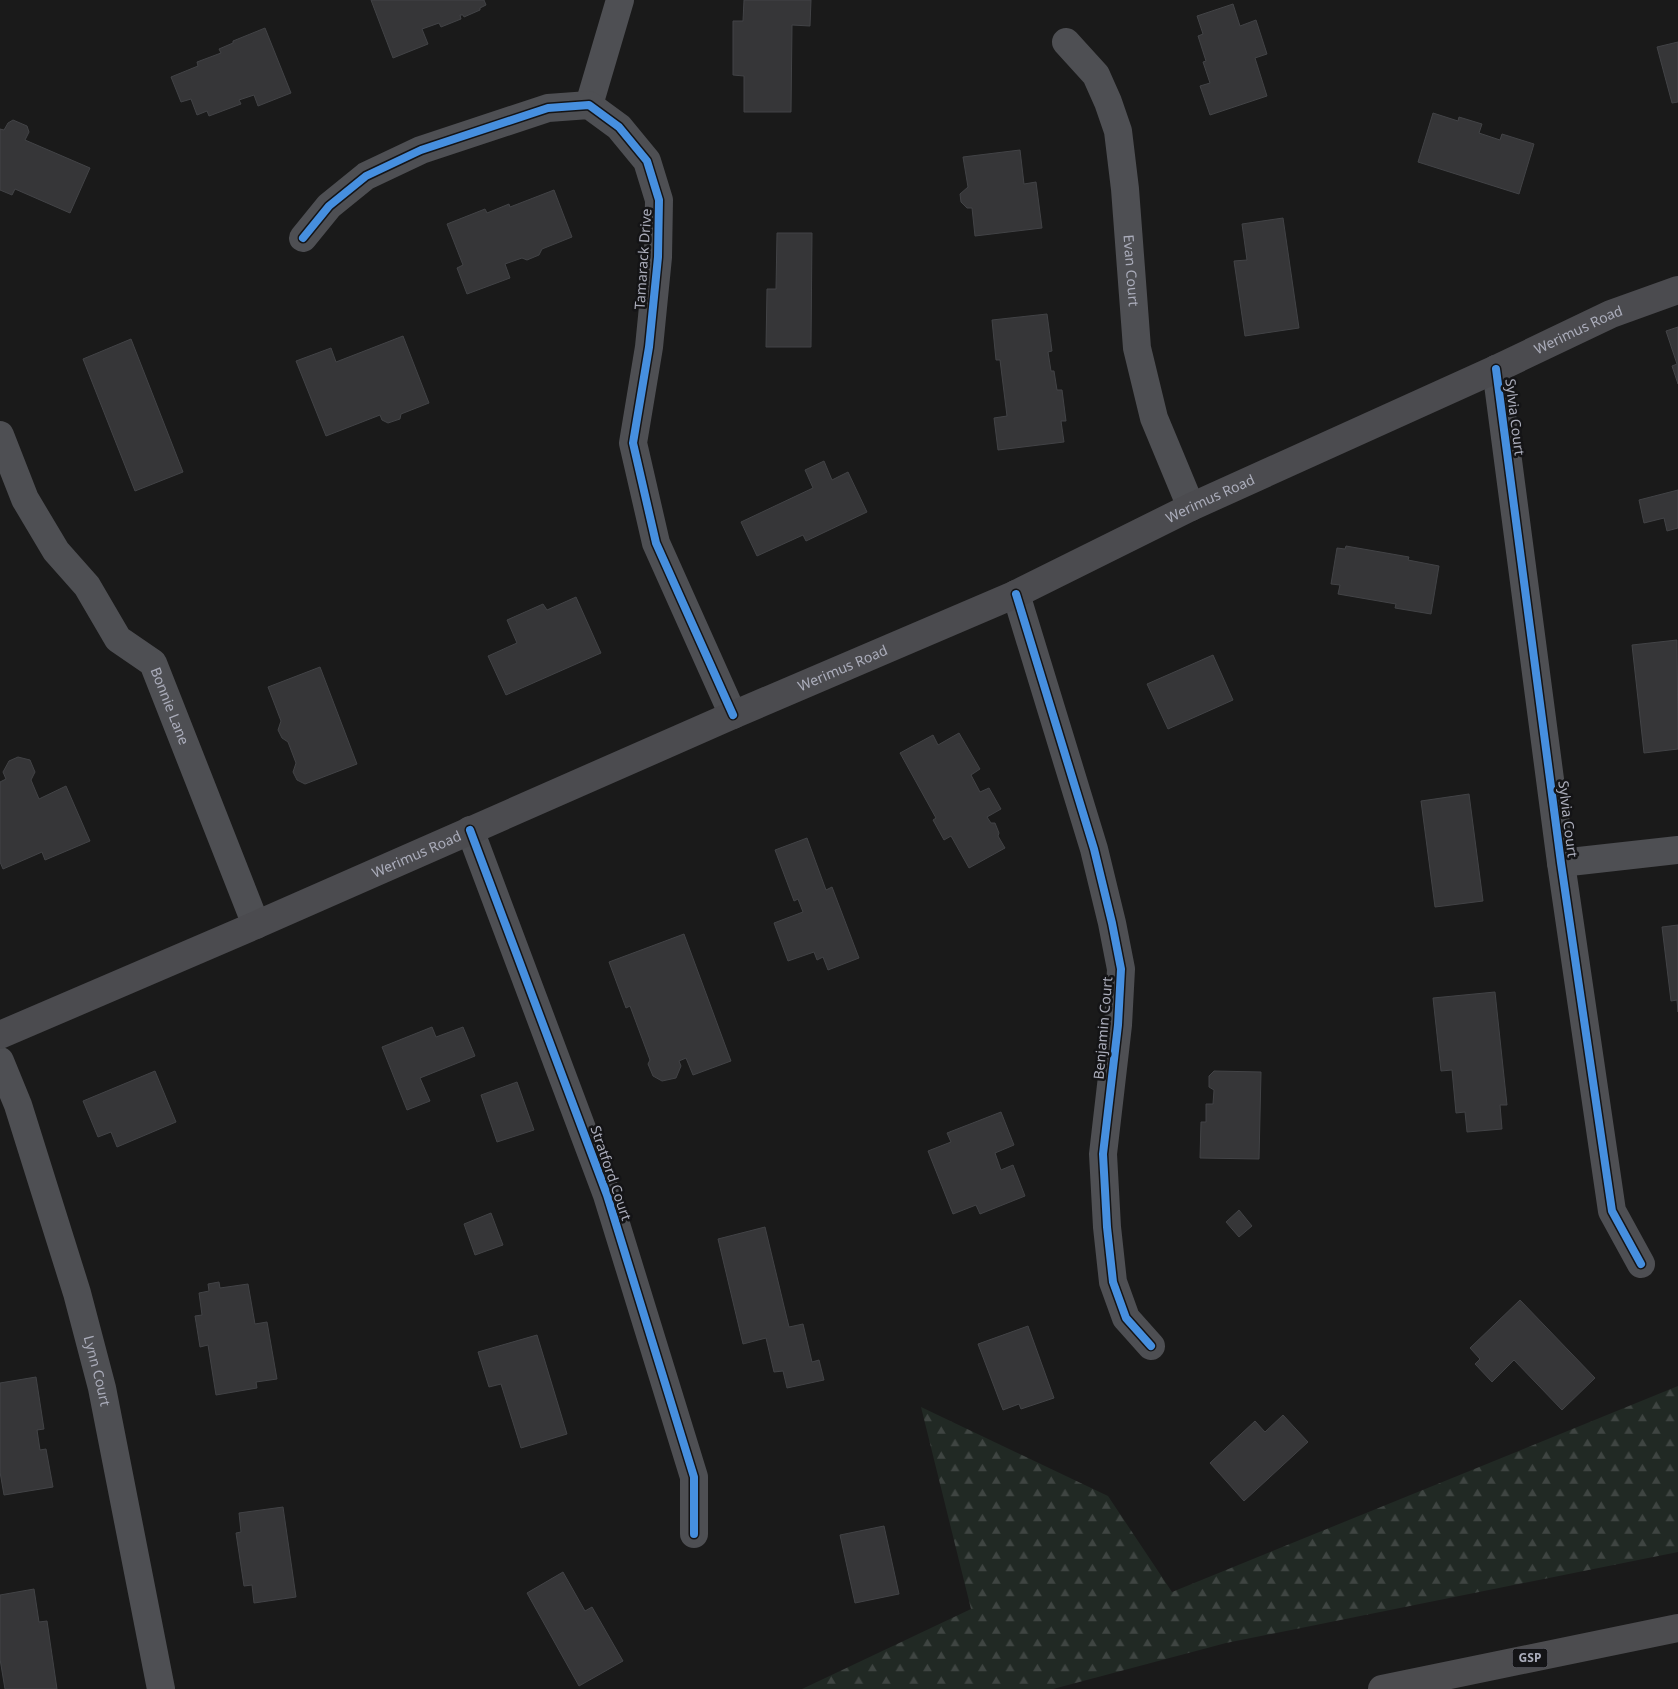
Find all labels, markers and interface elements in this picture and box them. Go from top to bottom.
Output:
street label: Tamarack Drive [629,208,656,310]
street label: Evan Court [1119,234,1144,307]
street label: Werimus Road [1531,301,1625,358]
street label: Sylvia Court [1501,377,1530,457]
street label: Werimus Road [1162,469,1257,527]
street label: Werimus Road [795,640,890,695]
street label: Bonnie Lane [147,664,194,747]
street label: Sylvia Court [1554,779,1583,859]
street label: Werimus Road [369,826,464,882]
street label: Benjamin Court [1089,976,1116,1080]
street label: Stratford Court [586,1123,637,1223]
street label: Lynn Court [80,1333,115,1408]
road number: GSP [1512,1649,1548,1668]

